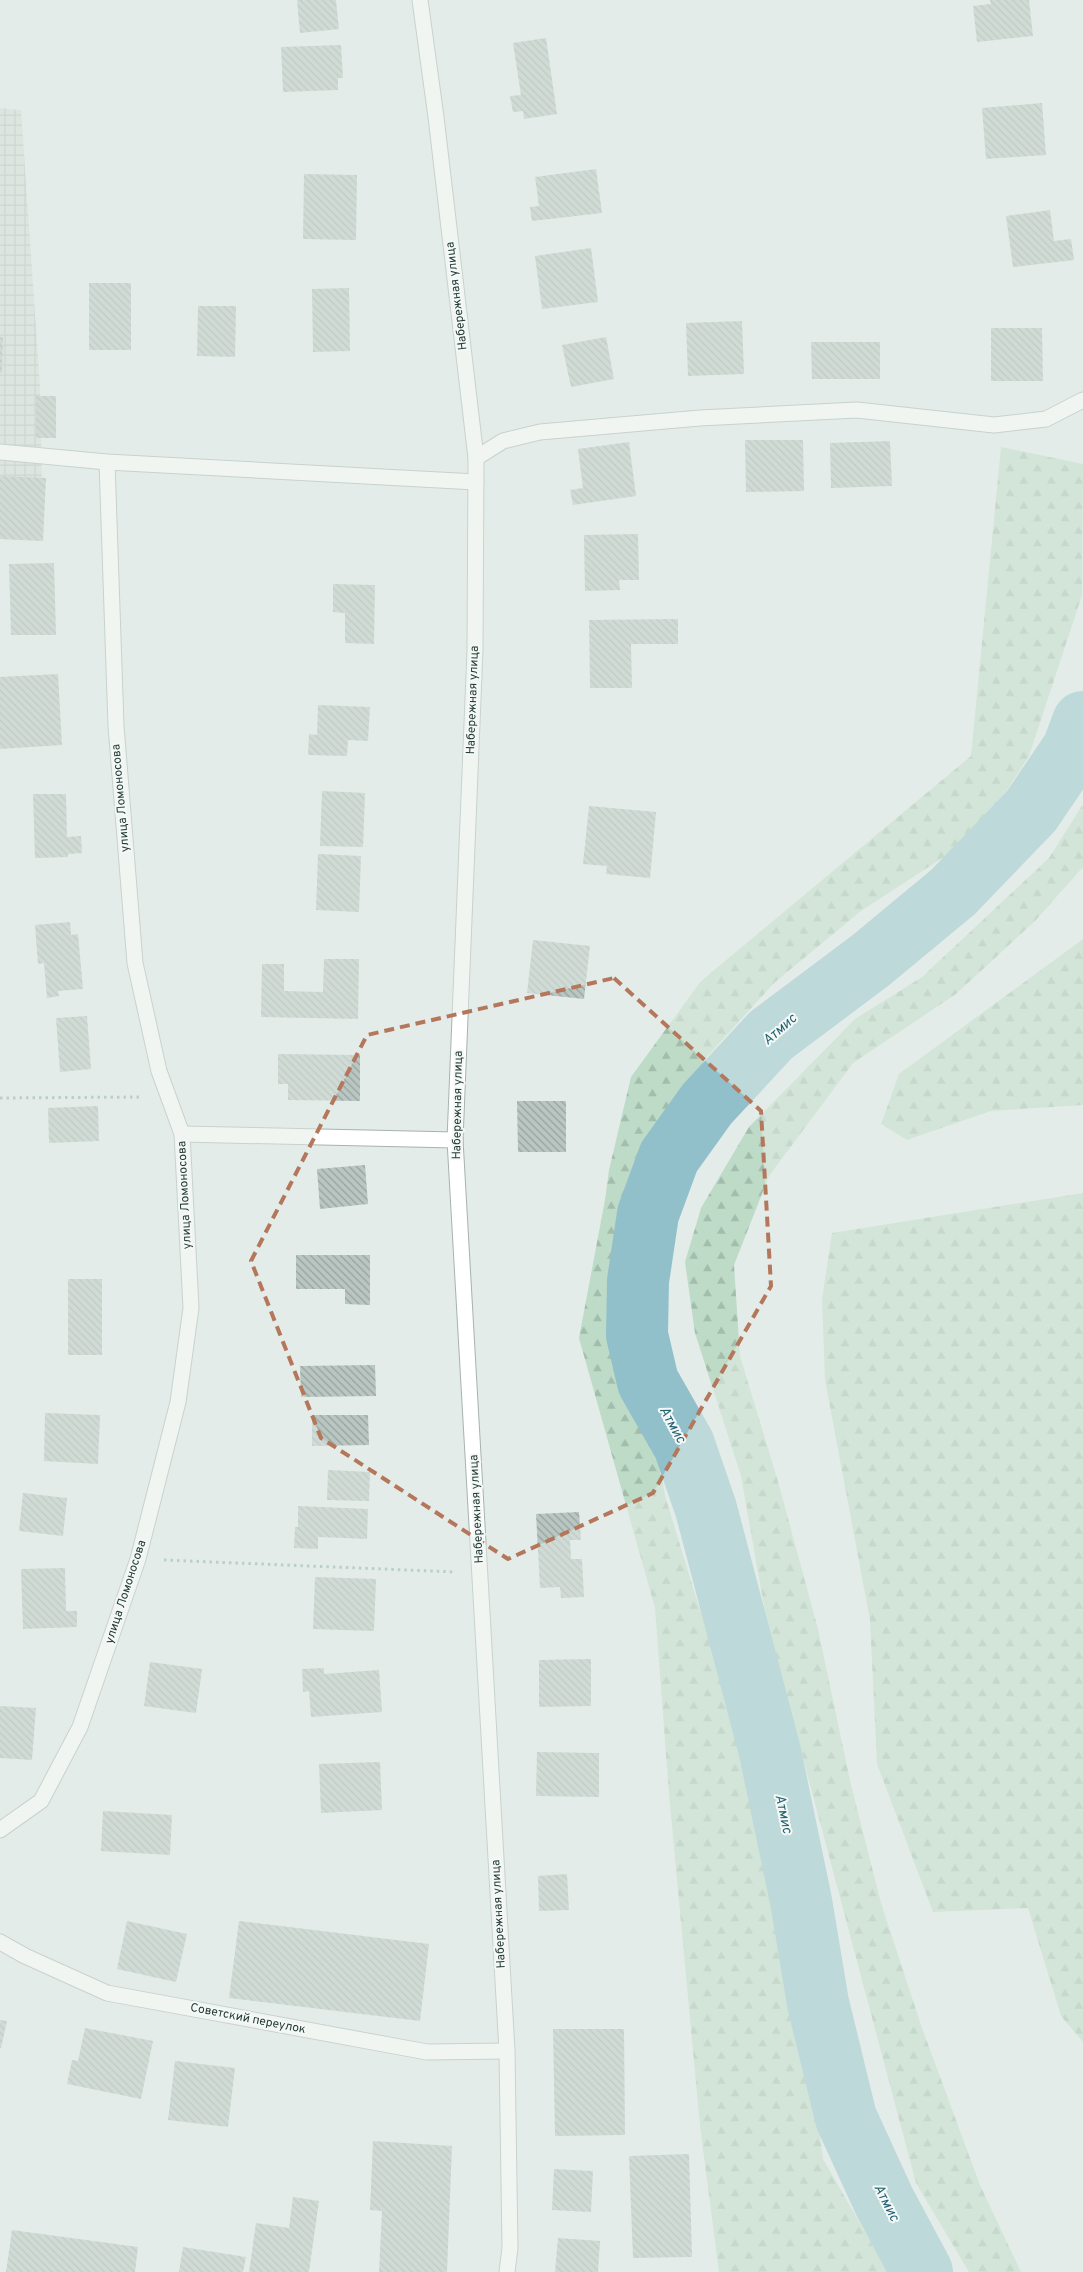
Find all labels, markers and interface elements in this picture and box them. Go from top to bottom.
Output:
street label: Набережная улица [442,241,472,351]
street label: Набережная улица [463,645,483,755]
street label: улица Ломоносова [108,743,134,853]
water label: Атмис [760,1010,801,1049]
street label: Набережная улица [449,1050,467,1160]
street label: улица Ломоносова [174,1141,196,1249]
water label: Атмис [655,1404,689,1447]
street label: Набережная улица [466,1454,488,1564]
street label: улица Ломоносова [102,1538,150,1646]
water label: Атмис [771,1793,795,1835]
street label: Набережная улица [488,1859,510,1969]
street label: Советский переулок [189,2000,307,2038]
water label: Атмис [869,2182,903,2225]

